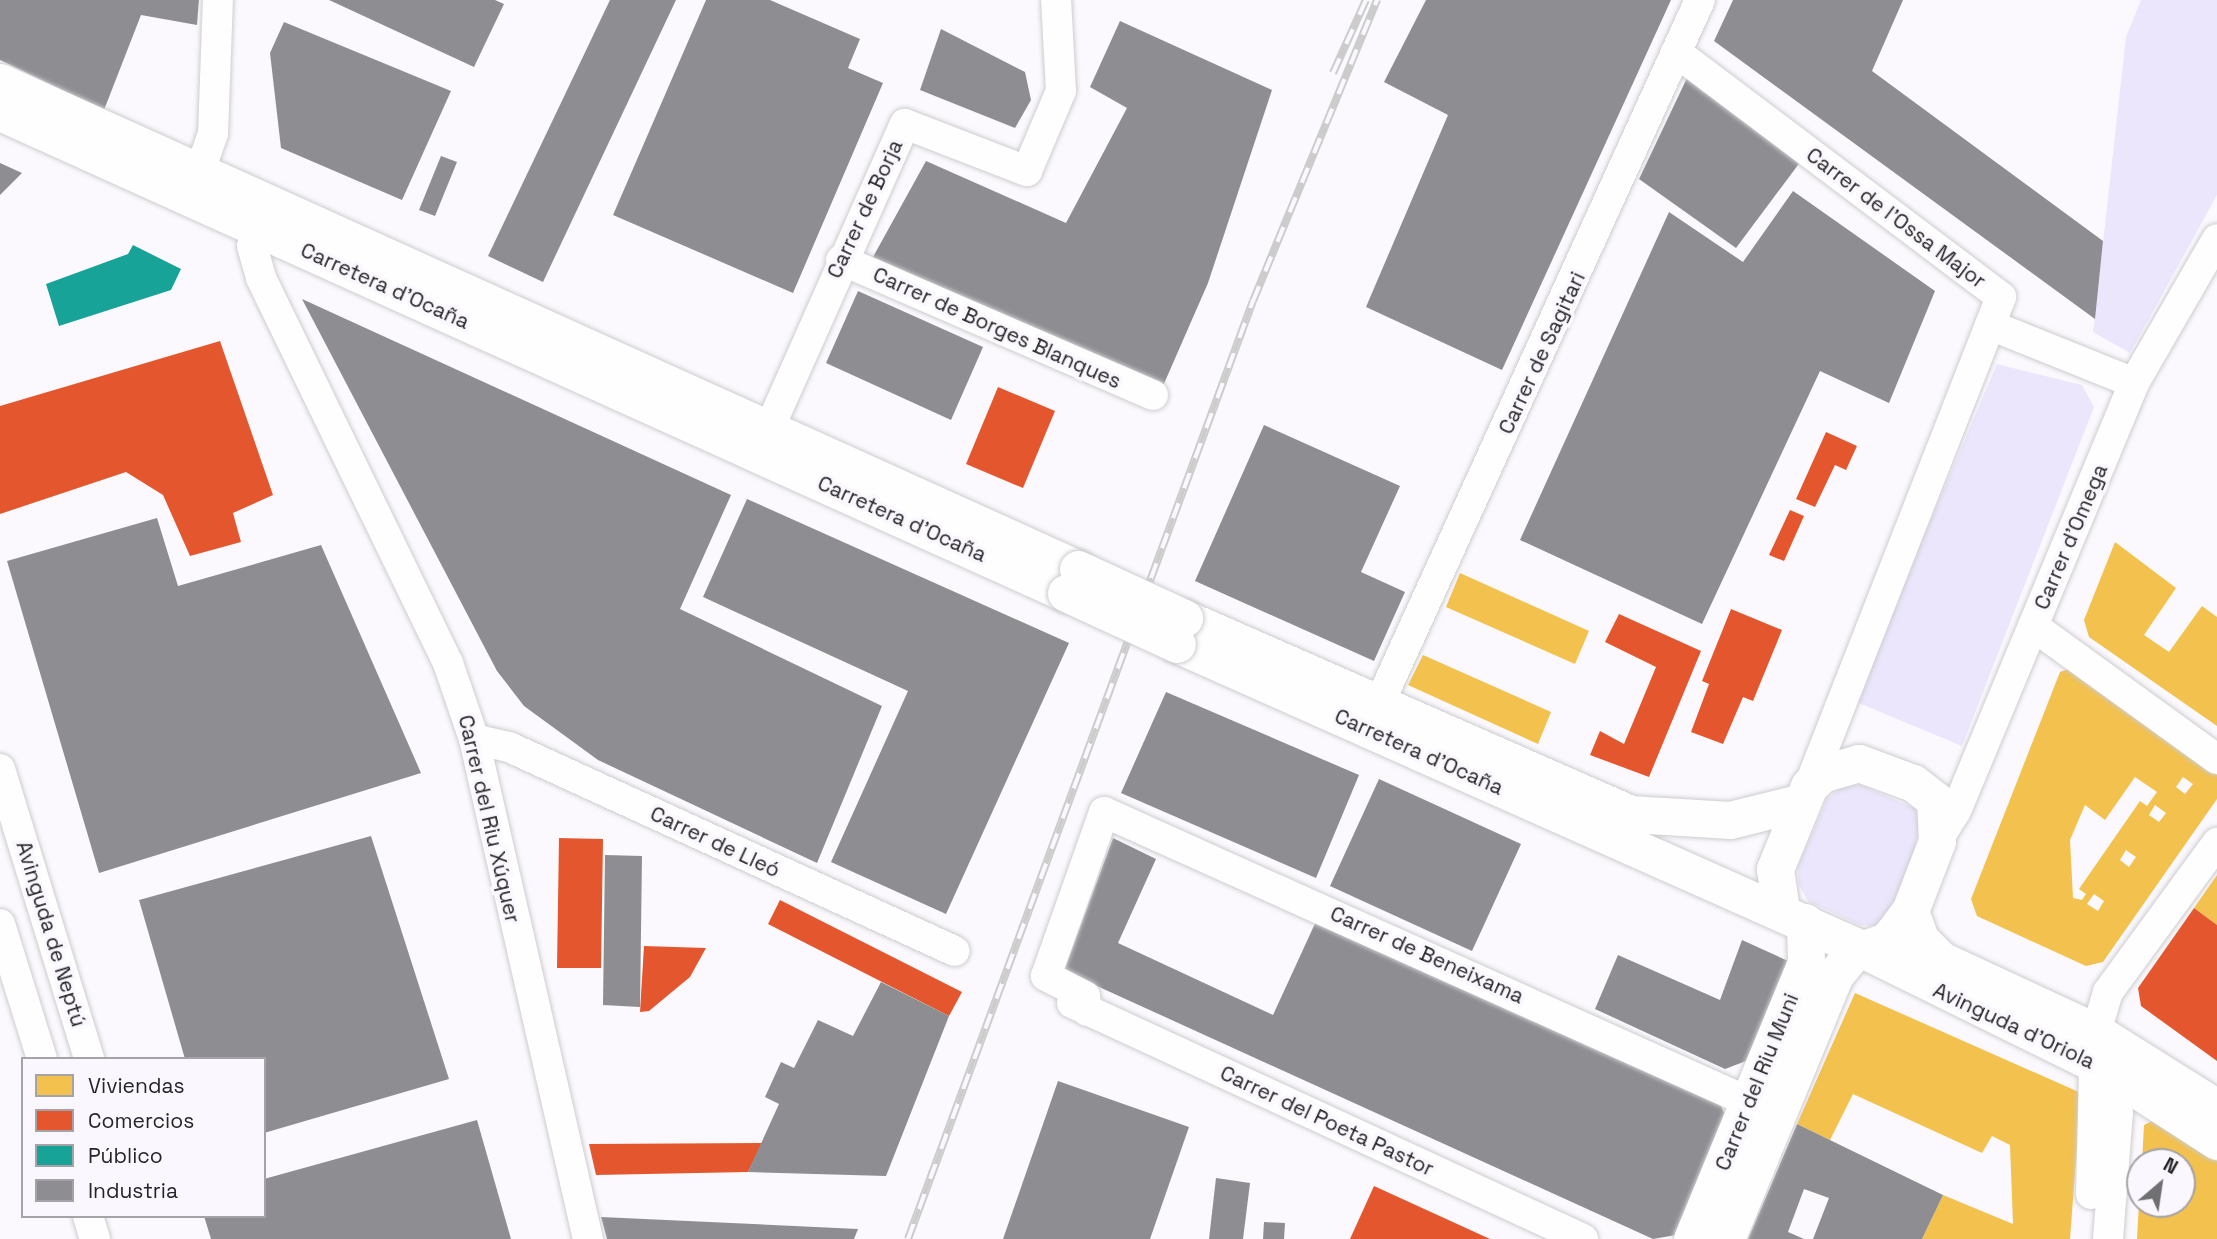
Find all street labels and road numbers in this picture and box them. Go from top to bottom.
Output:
street label: Carrer de Borja [822,136,908,282]
street label: Carrer de l'Ossa Major [1801,142,1991,294]
street label: Carretera d'Ocaña [297,237,473,335]
street label: Carrer de Borges Blanques [869,262,1125,394]
street label: Carrer de Sagitari [1493,268,1591,438]
street label: Carrer d'Omega [2029,461,2113,613]
street label: Carretera d'Ocaña [814,470,990,568]
street label: Carretera d'Ocaña [1331,703,1507,801]
street label: Carrer del Riu Xúquer [453,713,525,925]
street label: Carrer de Lleó [646,801,784,883]
street label: Avinguda de Neptú [11,838,91,1030]
street label: Carrer de Beneixama [1326,901,1528,1009]
street label: Avinguda d'Oriola [1929,978,2099,1074]
street label: Carrer del Riu Muni [1710,990,1804,1174]
street label: Carrer del Poeta Pastor [1216,1060,1438,1182]

